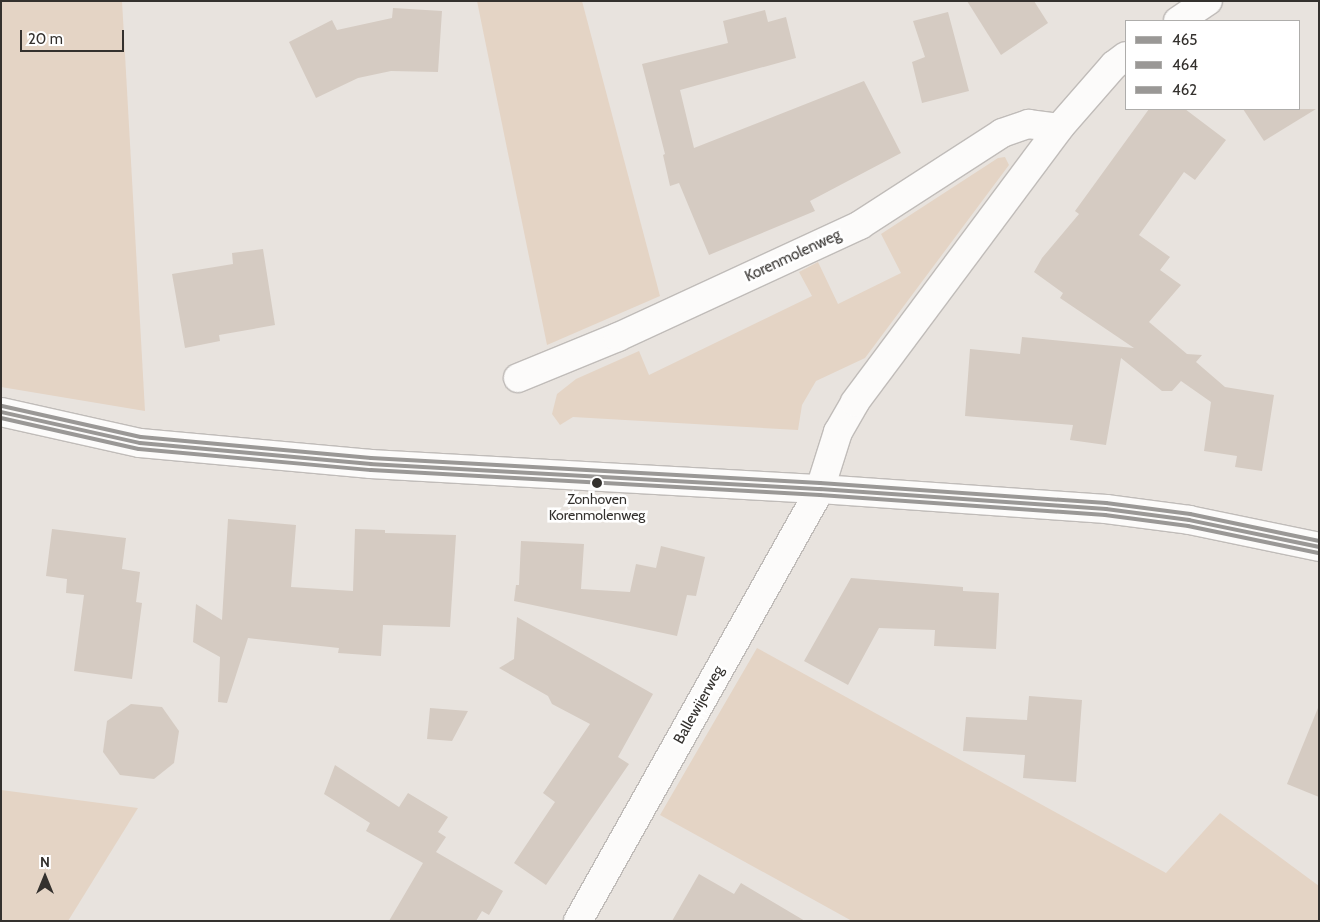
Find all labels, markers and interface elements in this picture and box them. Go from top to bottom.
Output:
scale bar [22,20,126,52]
legend [1125,20,1300,110]
text: 20 m [28,30,63,48]
text: 465 [1172,31,1197,49]
text: 464 [1172,56,1198,74]
text: 462 [1172,81,1197,99]
street label: Korenmolenweg [742,226,844,286]
marker: Zonhoven Korenmolenweg [592,478,602,488]
place label: Zonhoven Korenmolenweg [549,491,645,524]
street label: Ballewijerweg [670,663,728,747]
north arrow [20,852,70,902]
text: N [40,853,50,871]

